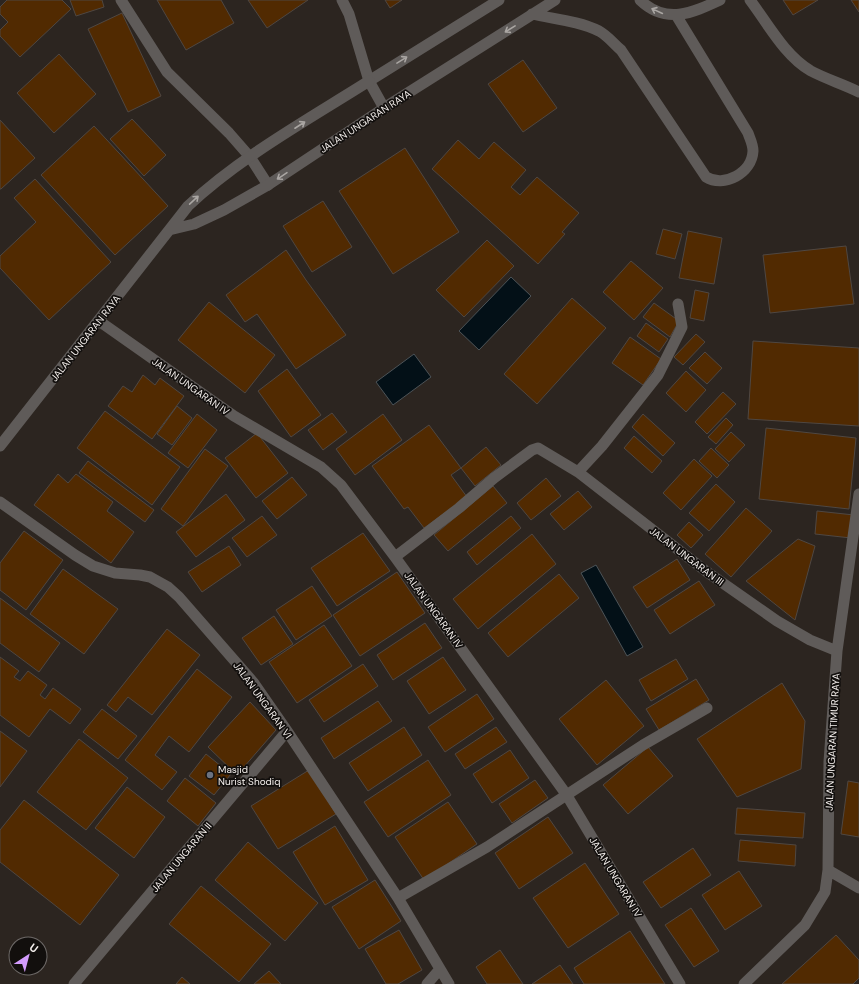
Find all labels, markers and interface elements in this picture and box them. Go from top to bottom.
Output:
one-way arrow [651,7,663,14]
one-way arrow [504,25,516,33]
one-way arrow [396,56,407,64]
street label: JALAN UNGARAN RAYA [317,87,414,156]
one-way arrow [294,121,305,129]
one-way arrow [277,172,288,180]
one-way arrow [189,196,199,205]
street label: JALAN UNGARAN RAYA [48,292,123,384]
street label: JALAN UNGARAN IV [149,355,232,418]
street label: JALAN UNGARAN III [647,524,726,589]
street label: JALAN UNGARAN IV [401,569,466,651]
street label: JALAN UNGARAN VI [230,659,295,741]
street label: JALAN UNGARAN TIMUR RAYA [822,673,843,811]
place label: Masjid Nurist Shodiq [218,763,281,788]
marker: Masjid Nurist Shodiq [205,770,215,780]
street label: JALAN UNGARAN II [148,820,214,895]
street label: JALAN UNGARAN IV [586,835,645,920]
north arrow [8,936,48,976]
text: U [27,940,41,956]

